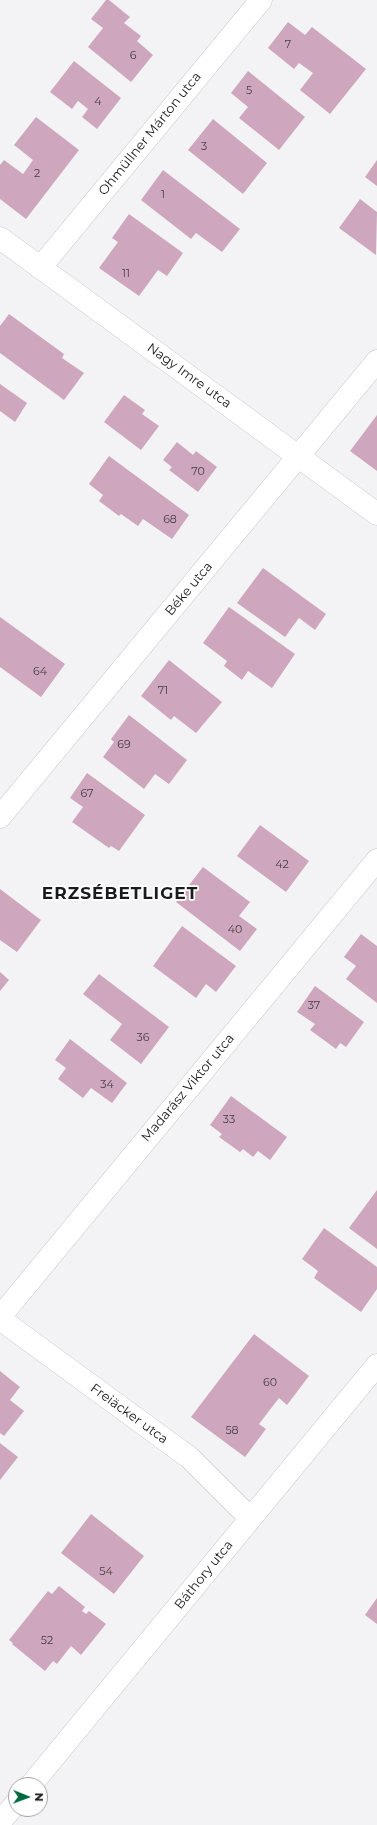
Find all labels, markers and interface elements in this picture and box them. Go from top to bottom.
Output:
house number: 7 [285,38,291,52]
house number: 6 [130,49,136,63]
street label: Ohmüllner Márton utca [95,69,205,199]
house number: 5 [246,84,252,98]
house number: 4 [94,95,102,109]
house number: 3 [201,140,207,154]
house number: 2 [34,167,40,181]
house number: 1 [161,188,165,202]
house number: 11 [122,267,130,281]
street label: Nagy Imre utca [144,340,234,412]
house number: 70 [191,465,205,479]
house number: 68 [163,513,177,527]
street label: Béke utca [162,559,216,619]
house number: 64 [33,665,47,679]
house number: 71 [158,684,168,698]
house number: 69 [117,738,131,752]
house number: 67 [80,787,94,801]
house number: 42 [275,858,289,872]
district label: ERZSÉBETLIGET [42,884,198,904]
house number: 40 [228,923,242,937]
house number: 37 [308,999,320,1013]
house number: 36 [137,1031,149,1045]
street label: Madarász Viktor utca [138,1031,238,1145]
house number: 34 [100,1078,114,1092]
house number: 33 [223,1113,235,1127]
house number: 60 [263,1376,277,1390]
street label: Freiäcker utca [87,1381,171,1447]
house number: 58 [225,1424,239,1438]
street label: Báthory utca [171,1537,237,1613]
house number: 54 [99,1565,113,1579]
house number: 52 [41,1634,53,1648]
north arrow [8,1777,48,1817]
text: N [32,1793,46,1802]

